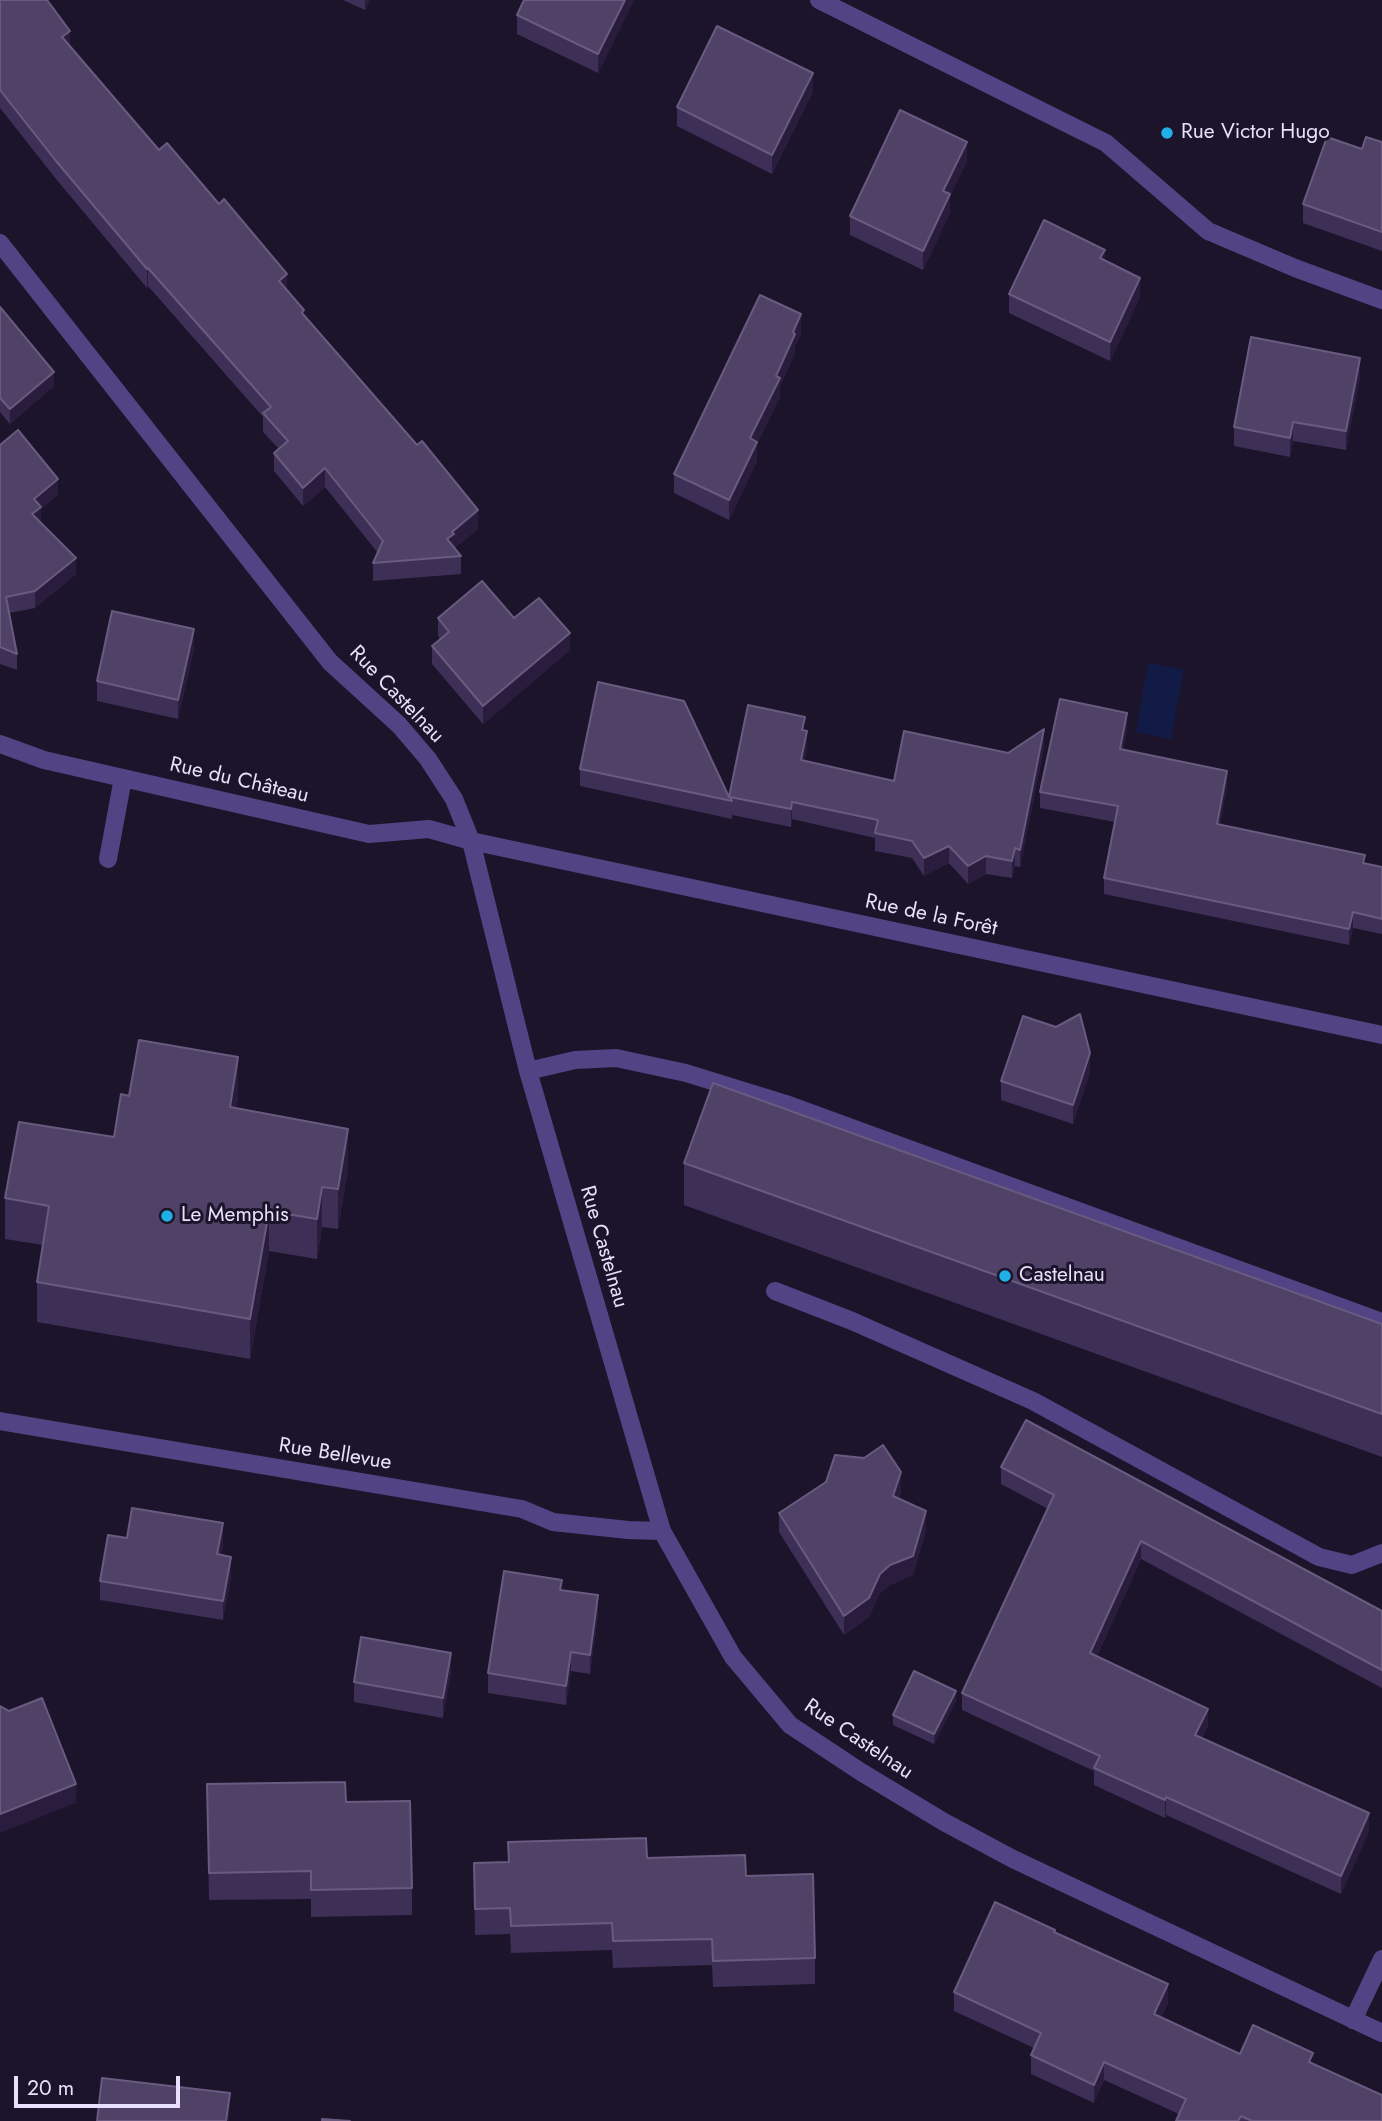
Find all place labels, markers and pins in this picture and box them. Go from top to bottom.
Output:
place label: Rue Victor Hugo [1181,120,1330,146]
marker: Rue Victor Hugo [1159,125,1175,141]
place label: Le Memphis [181,1203,289,1229]
marker: Le Memphis [159,1208,175,1224]
place label: Castelnau [1019,1263,1105,1289]
marker: Castelnau [997,1268,1013,1284]

